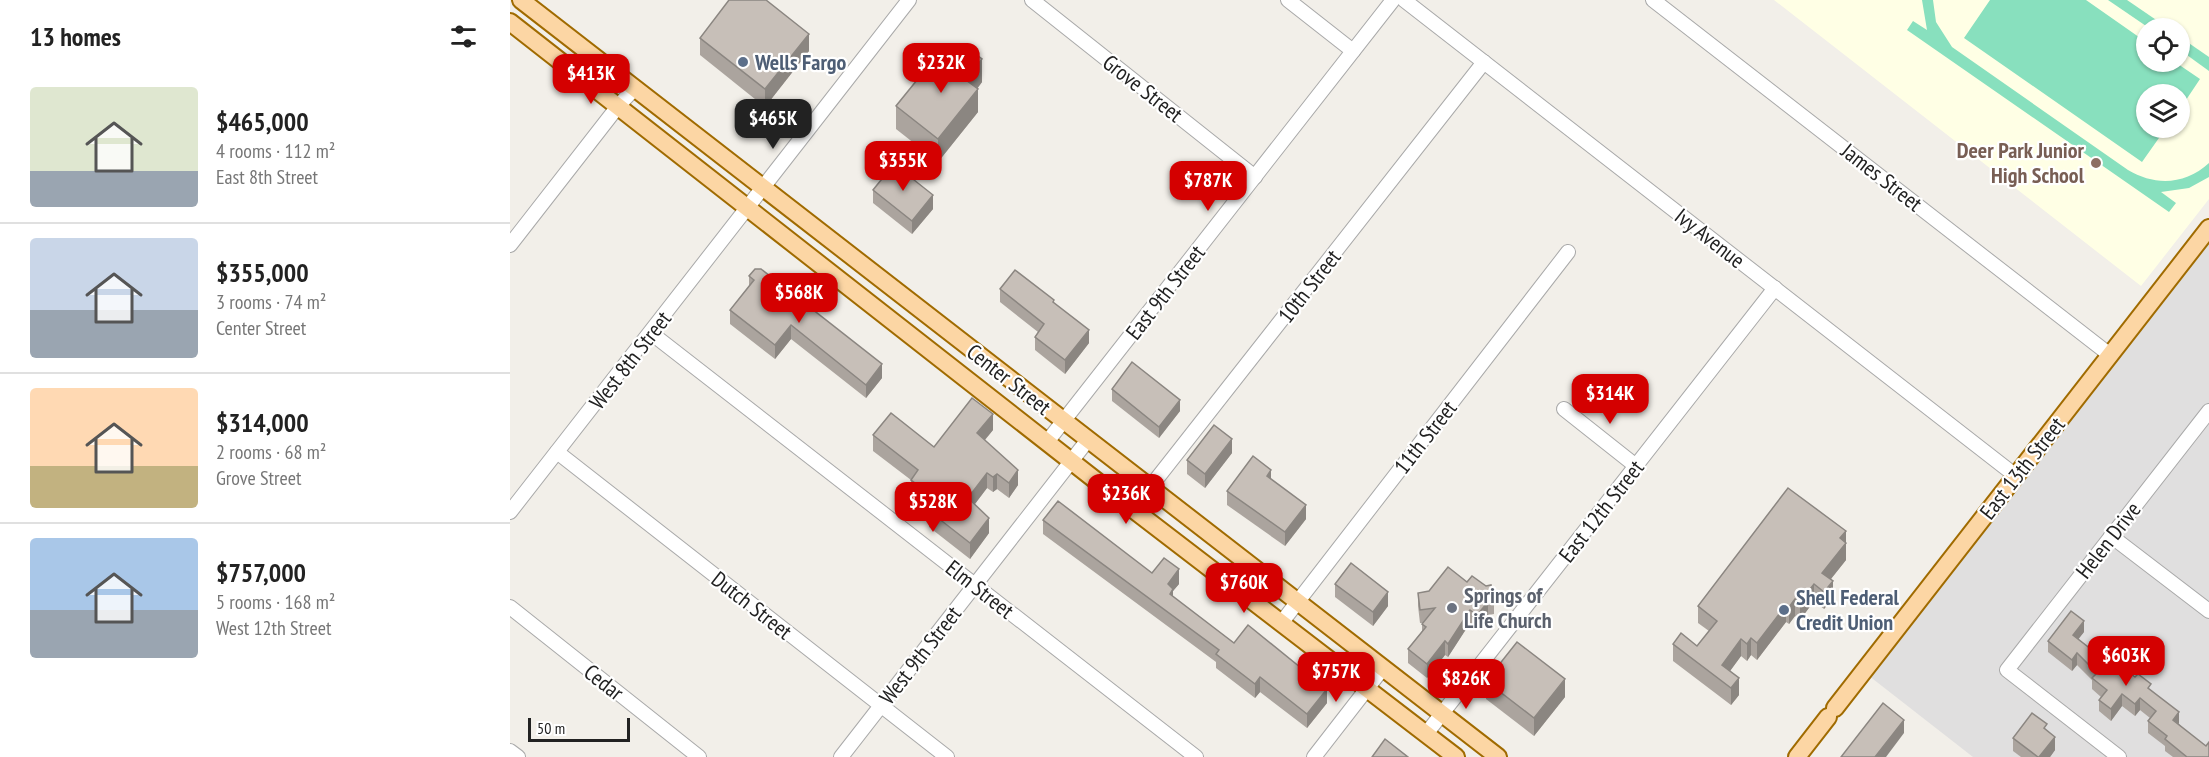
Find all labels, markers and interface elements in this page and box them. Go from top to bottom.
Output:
map controls [2136,18,2190,138]
button: locate [2136,18,2190,72]
text: 13 homes [30,20,121,53]
icon: filters [447,20,480,53]
pin: $232K [899,43,983,94]
place label: Wells Fargo [754,48,847,76]
street label: Grove Street [1097,48,1189,128]
text: $232K [917,49,965,75]
pin: $413K [549,54,633,105]
marker: Wells Fargo [736,55,750,69]
text: $413K [567,60,615,86]
button: layers [2136,84,2190,138]
pin: $465K [731,99,815,150]
text: $465,000 [216,105,309,138]
text: $465K [749,105,797,131]
icon: home [78,111,150,183]
street label: James Street [1835,136,1928,217]
place label: Deer Park Junior High School [1957,136,2085,189]
text: 4 rooms · 112 m² [216,138,335,164]
pin: $355K [861,141,945,192]
text: $355K [879,147,927,173]
marker: Deer Park Junior High School [2089,156,2103,170]
pin: $787K [1166,161,1250,212]
text: East 8th Street [216,164,318,190]
text: $787K [1184,167,1232,193]
street label: Ivy Avenue [1669,202,1751,274]
street label: East 9th Street [1119,239,1211,345]
street label: 10th Street [1272,244,1346,328]
text: $355,000 [216,256,309,289]
icon: home [78,262,150,334]
pin: $568K [757,273,841,324]
text: $568K [775,279,823,305]
text: 3 rooms · 74 m² [216,289,326,315]
street label: West 8th Street [583,305,677,415]
text: Center Street [216,315,306,341]
street label: Center Street [961,337,1057,421]
pin: $314K [1568,374,1652,425]
text: $314K [1586,380,1634,406]
street label: 11th Street [1388,395,1462,479]
text: $314,000 [216,406,309,439]
street label: East 13th Street [1973,411,2071,525]
icon: home [78,412,150,484]
text: 2 rooms · 68 m² [216,439,326,465]
street label: East 12th Street [1552,454,1650,568]
text: Grove Street [216,465,301,491]
pin: $236K [1084,474,1168,525]
text: $236K [1102,480,1150,506]
pin: $528K [891,482,975,533]
text: $528K [909,488,957,514]
street label: Helen Drive [2069,496,2147,584]
street label: Elm Street [940,554,1020,624]
text: $757,000 [216,556,306,589]
icon: home [78,562,150,634]
pin: $760K [1202,563,1286,614]
street label: Dutch Street [706,565,798,645]
text: $760K [1220,569,1268,595]
place label: Springs of Life Church [1464,581,1552,634]
place label: Shell Federal Credit Union [1796,583,1900,636]
text: 5 rooms · 168 m² [216,589,335,615]
street label: West 9th Street [873,600,967,710]
marker: Springs of Life Church [1445,601,1459,615]
marker: Shell Federal Credit Union [1777,603,1791,617]
text: West 12th Street [216,615,331,641]
pin: $603K [2084,636,2168,687]
text: $603K [2102,642,2150,668]
pin: $757K [1294,652,1378,703]
street label: Cedar [578,658,630,706]
text: $757K [1312,658,1360,684]
pin: $826K [1424,659,1508,710]
text: $826K [1442,665,1490,691]
scale bar [528,715,630,742]
text: 50 m [537,718,565,738]

